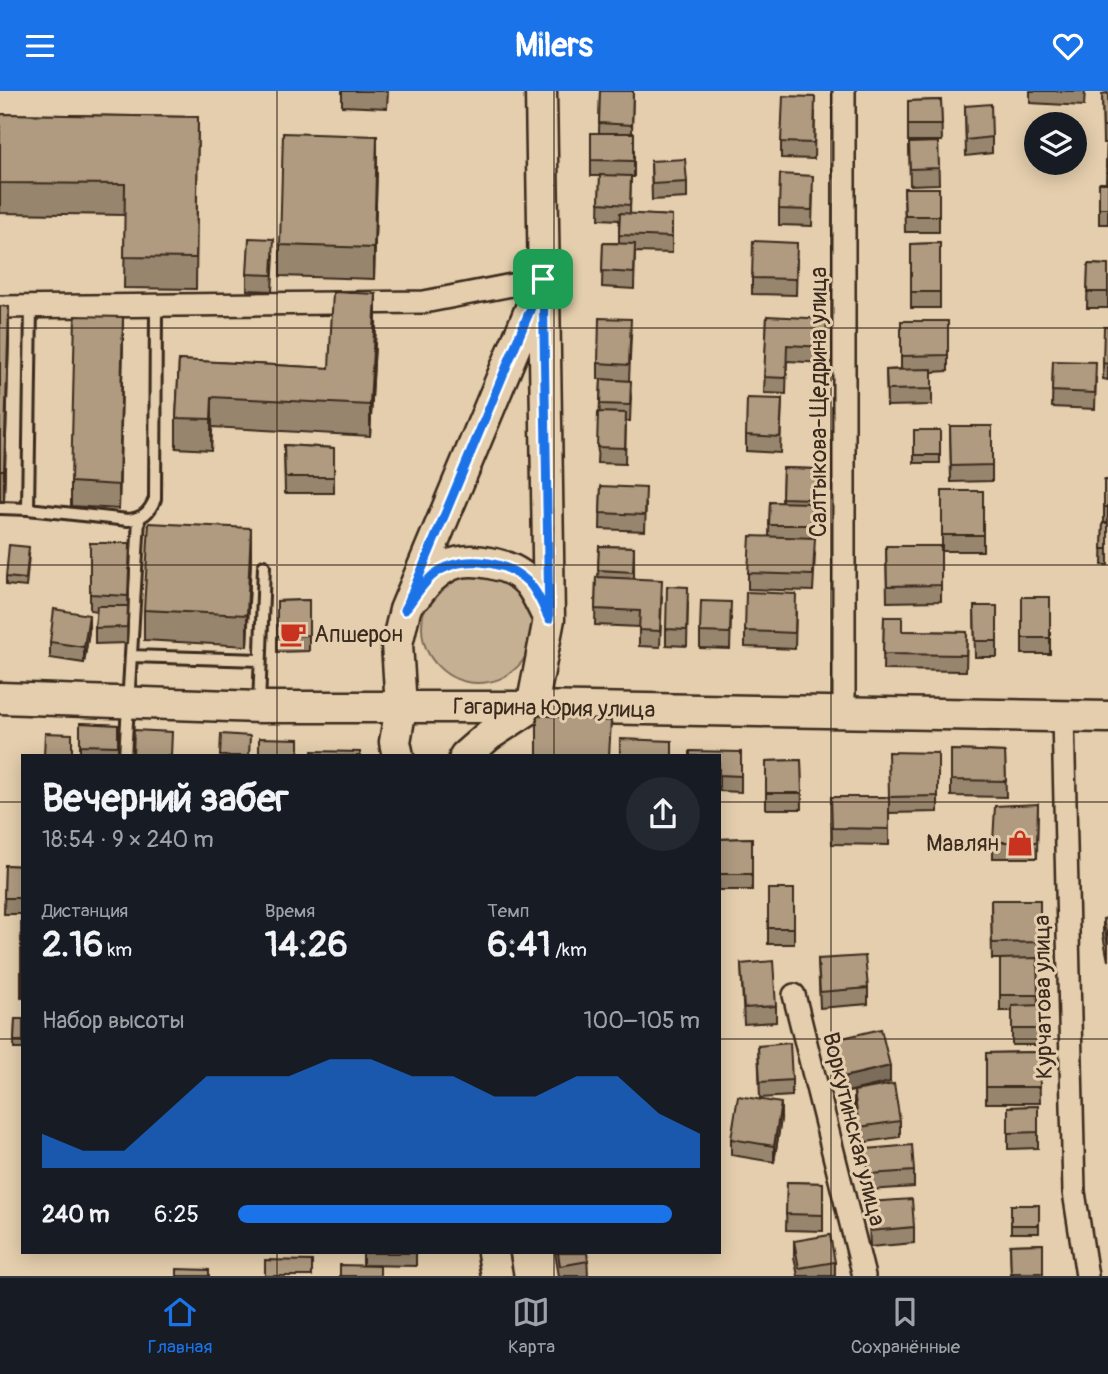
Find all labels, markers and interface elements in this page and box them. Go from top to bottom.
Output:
text: Milers [515,26,593,66]
icon: menu [21,27,59,65]
icon: heart [1049,27,1087,65]
map controls [1024,112,1087,175]
button: layers [1024,112,1087,175]
pin [513,249,573,309]
icon: arrive [524,260,562,298]
street label: Салтыкова-Щедрина улица [804,267,833,537]
cafe icon: Апшерон [278,619,308,649]
place label: Апшерон [314,620,403,649]
street label: Гагарина Юрия улица [453,692,655,724]
text: Вечерний забег [42,775,289,823]
button: share [626,777,700,851]
text: 18:54 · 9 × 240 m [42,825,214,854]
shop icon: Мавлян [1005,828,1035,858]
place label: Мавлян [926,829,999,858]
text: Дистанция [42,899,128,923]
text: Время [265,899,315,923]
text: Темп [487,899,529,923]
street label: Курчатова улица [1027,915,1059,1079]
text: 2.16 [42,923,103,967]
text: 14:26 [265,923,348,967]
text: 6:41 [487,923,551,967]
text: km [103,938,132,962]
text: /km [551,938,587,962]
text: Набор высоты [42,1006,184,1035]
text: 100–105 m [583,1006,700,1035]
street label: Воркутинская улица [816,1029,892,1229]
text: 240 m [42,1200,109,1229]
text: 6:25 [154,1200,199,1229]
tab: Главная [148,1293,212,1359]
tab: Карта [508,1293,555,1359]
tab: Сохранённые [851,1293,960,1359]

